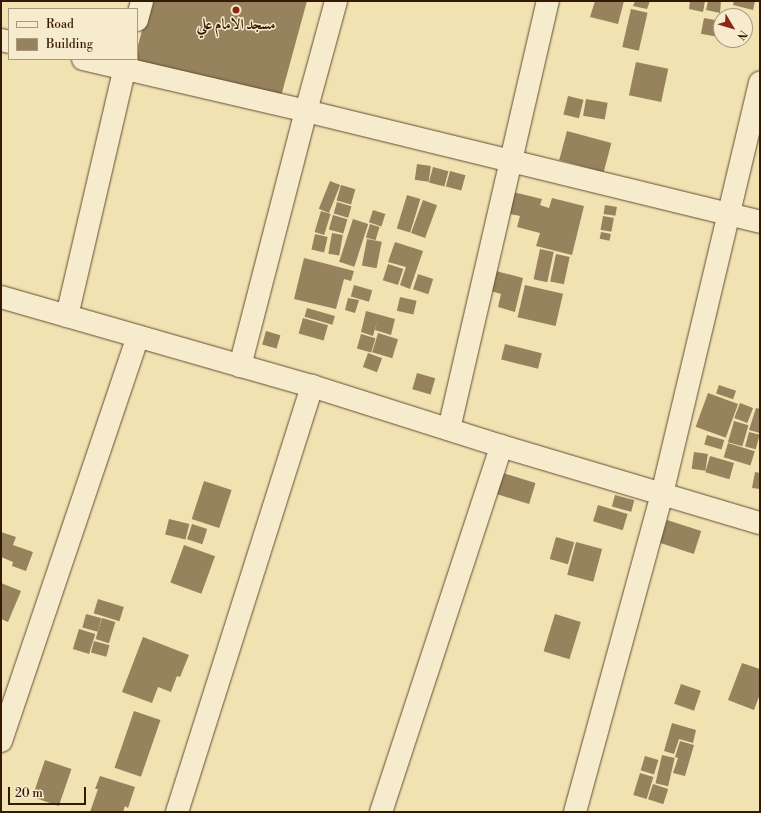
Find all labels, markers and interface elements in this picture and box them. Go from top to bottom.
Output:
marker: مسجد الامام علي [231,5,241,15]
legend [8,8,138,60]
north arrow [713,8,753,48]
place label: مسجد الامام علي [197,16,275,34]
text: Road [46,17,74,32]
text: N [733,27,750,43]
text: Building [46,37,93,52]
scale bar [10,779,88,805]
text: 20 m [15,786,43,801]

